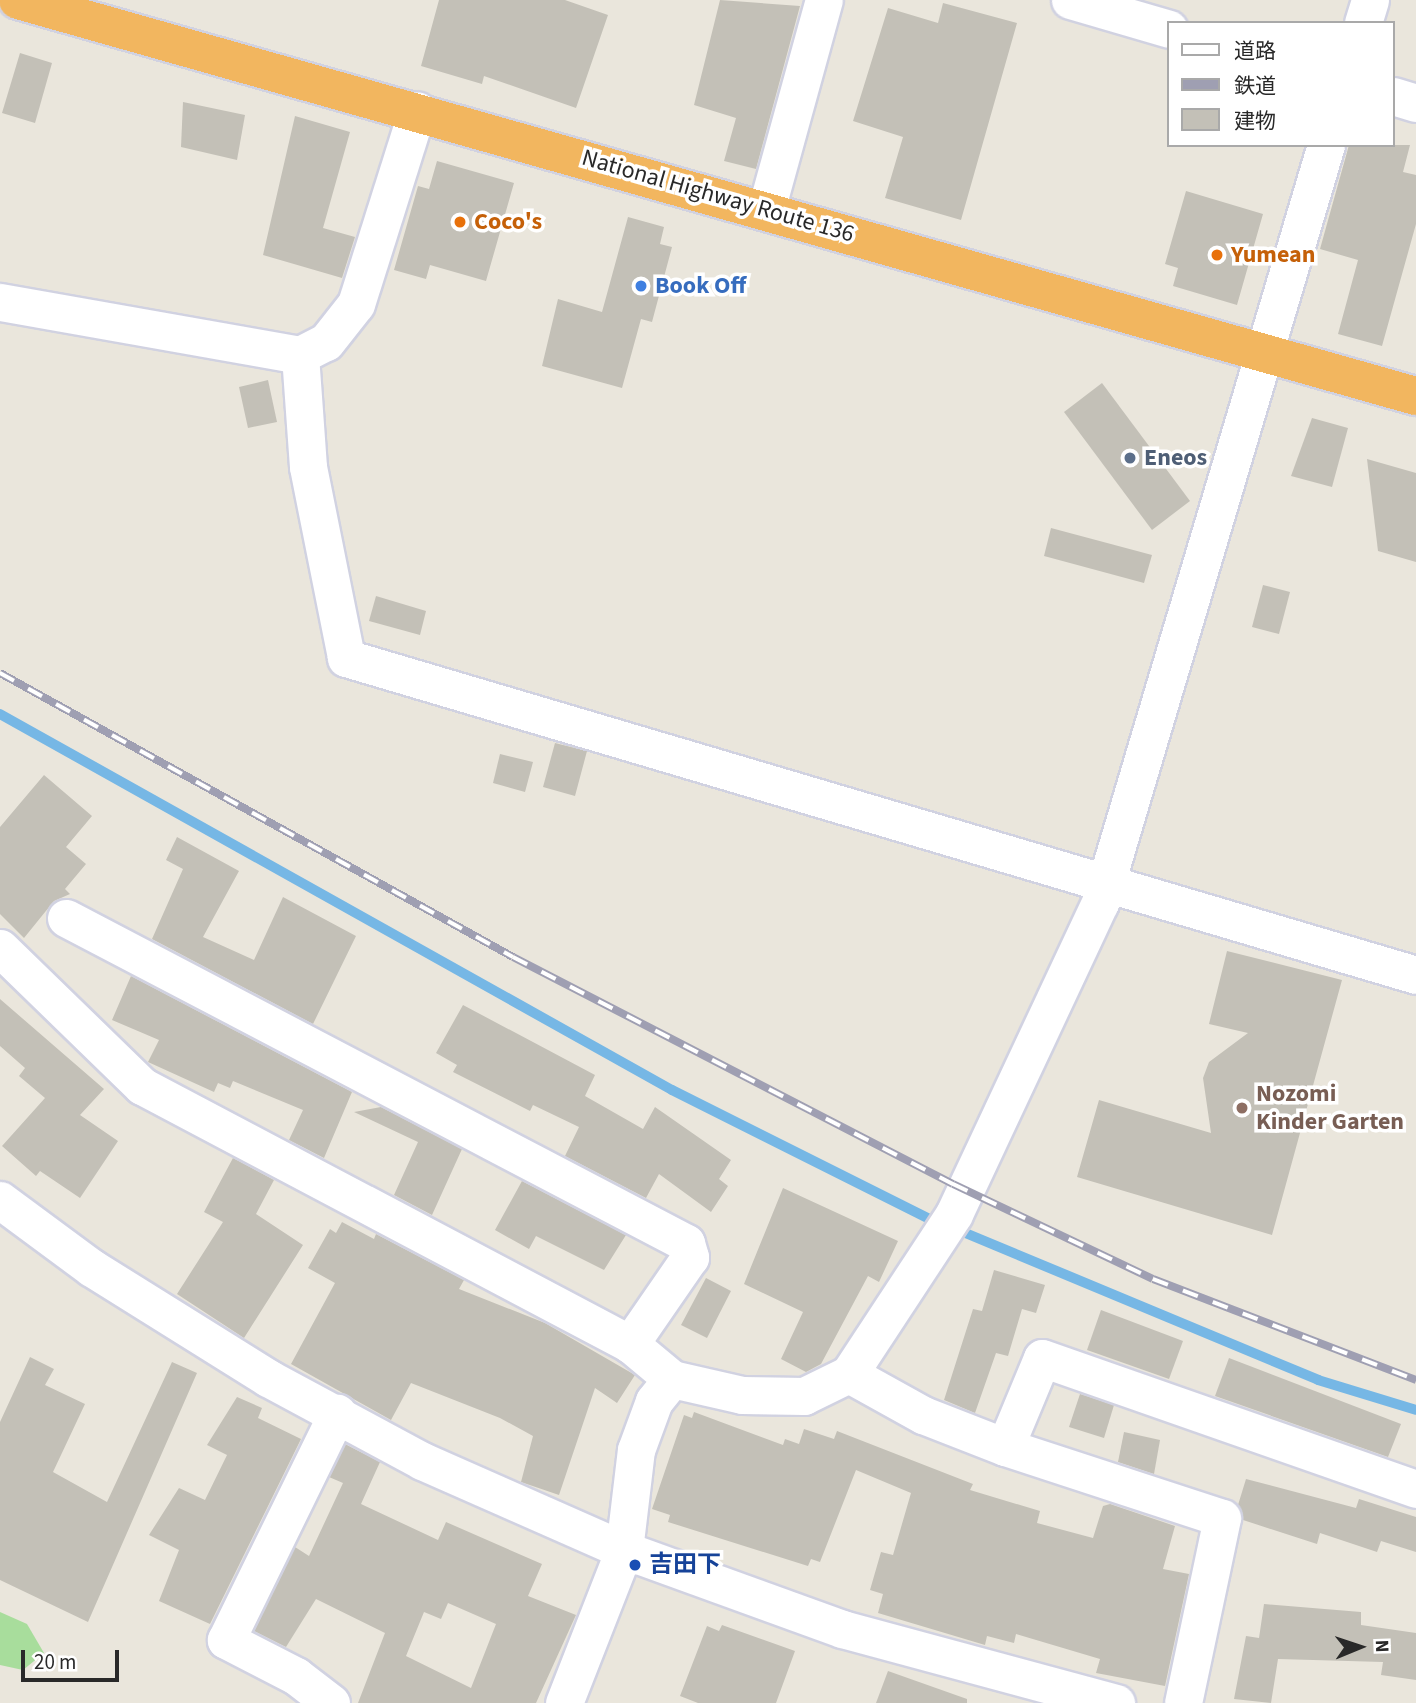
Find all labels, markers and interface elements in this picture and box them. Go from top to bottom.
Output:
legend [1168,21,1395,147]
text: 道路 [1234,36,1276,66]
text: 鉄道 [1234,71,1276,101]
text: 建物 [1234,106,1276,136]
street label: National Highway Route 136 [578,143,858,249]
place label: Coco's [474,208,542,236]
marker: Coco's [452,214,468,230]
place label: Yumean [1231,241,1315,269]
marker: Yumean [1209,247,1225,263]
place label: Book Off [655,272,746,300]
marker: Book Off [633,278,649,294]
place label: Eneos [1144,444,1207,472]
marker: Eneos [1122,450,1138,466]
place label: Nozomi Kinder Garten [1256,1080,1404,1136]
marker: Nozomi Kinder Garten [1234,1100,1250,1116]
place label: 吉田下 [649,1551,721,1579]
marker: 吉田下 [627,1557,643,1573]
north arrow [1325,1612,1395,1682]
scale bar [24,1636,122,1680]
text: N [1368,1639,1395,1653]
text: 20 m [34,1647,76,1677]

